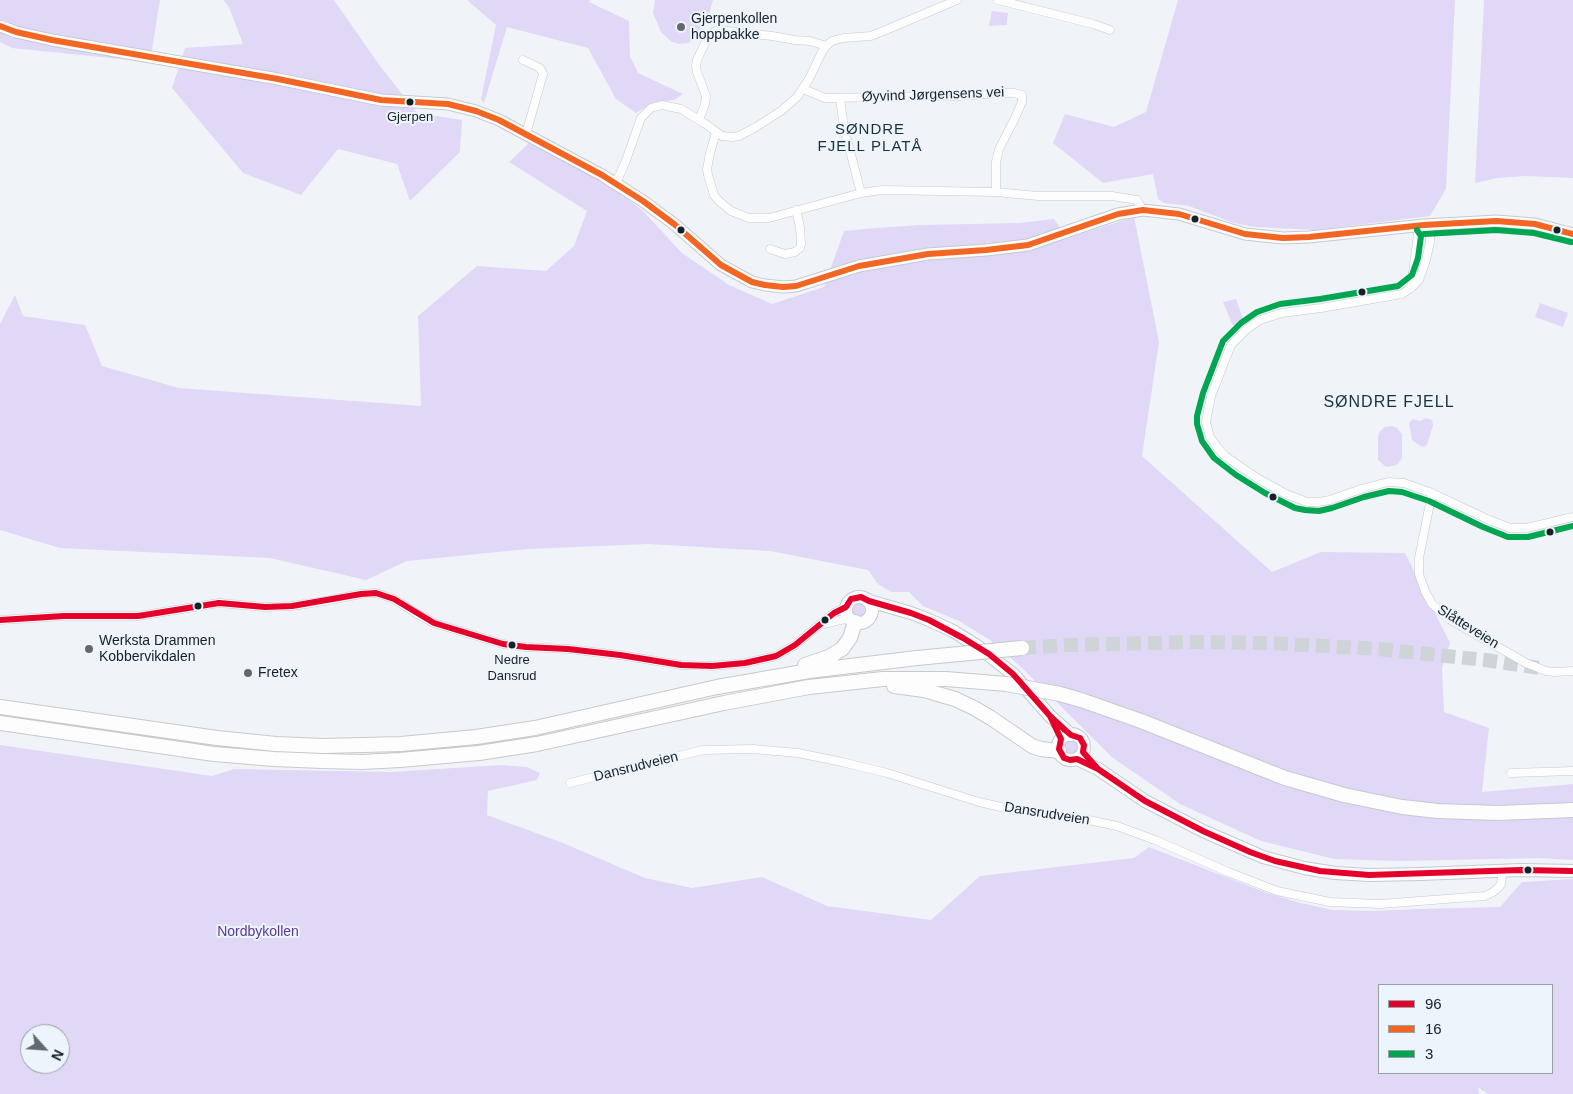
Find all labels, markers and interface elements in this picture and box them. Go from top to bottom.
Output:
place label: Gjerpenkollen hoppbakke [691,11,777,44]
marker: Gjerpenkollen hoppbakke [675,21,687,33]
street label: Øyvind Jørgensens vei [862,84,1004,106]
marker: Gjerpen [405,97,415,107]
place label: Gjerpen [387,109,433,125]
district label: SØNDRE FJELL PLATÅ [816,121,924,156]
unlabelled marker [1190,214,1200,224]
unlabelled marker [676,225,686,235]
unlabelled marker [1552,225,1562,235]
unlabelled marker [1357,287,1367,297]
district label: SØNDRE FJELL [1322,393,1456,413]
unlabelled marker [1268,492,1278,502]
unlabelled marker [1545,527,1555,537]
unlabelled marker [193,601,203,611]
street label: Slåtteveien [1434,602,1502,652]
unlabelled marker [820,615,830,625]
place label: Werksta Drammen Kobbervikdalen [99,633,215,666]
marker: Nedre Dansrud [507,640,517,650]
marker: Werksta Drammen Kobbervikdalen [83,643,95,655]
place label: Nedre Dansrud [487,652,537,683]
place label: Fretex [258,665,298,681]
marker: Fretex [242,667,254,679]
street label: Dansrudveien [592,748,680,786]
street label: Dansrudveien [1003,799,1091,829]
unlabelled marker [1523,865,1533,875]
park label: Nordbykollen [217,924,299,940]
legend [1378,984,1553,1074]
text: 96 [1425,995,1442,1012]
text: 16 [1425,1020,1442,1037]
north arrow [20,1024,70,1074]
text: 3 [1425,1045,1433,1062]
text: N [48,1047,67,1063]

